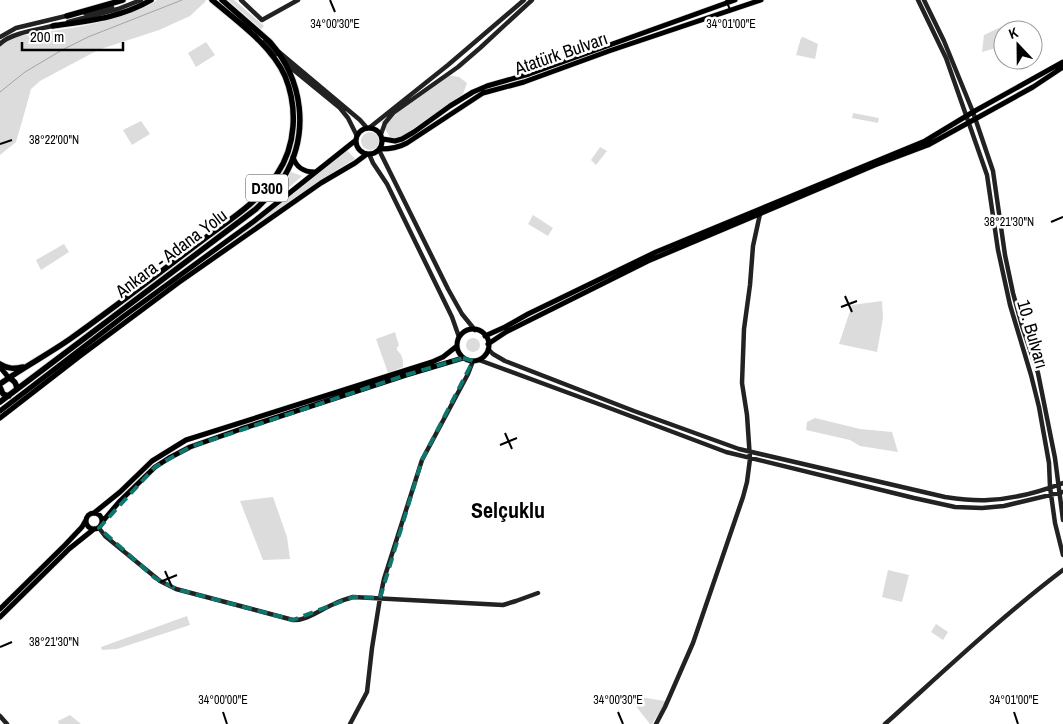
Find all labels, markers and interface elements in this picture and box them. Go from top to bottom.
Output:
text: 34°00'30"E [310,16,360,32]
text: 34°01'00"E [706,16,756,32]
scale bar [22,20,124,52]
north arrow [993,20,1043,70]
text: K [1006,23,1021,43]
street label: Atatürk Bulvarı [510,25,611,81]
text: 200 m [30,26,64,47]
text: 38°22'00"N [29,132,79,148]
road number: D300 [246,174,288,202]
street label: Ankara - Adana Yolu [109,203,232,304]
text: 38°21'30"N [984,214,1034,230]
street label: 10. Bulvarı [1011,297,1055,371]
district label: Selçuklu [471,495,545,525]
text: 38°21'30"N [29,634,79,650]
text: 34°00'00"E [198,692,248,708]
text: 34°00'30"E [593,692,643,708]
text: 34°01'00"E [989,692,1039,708]

